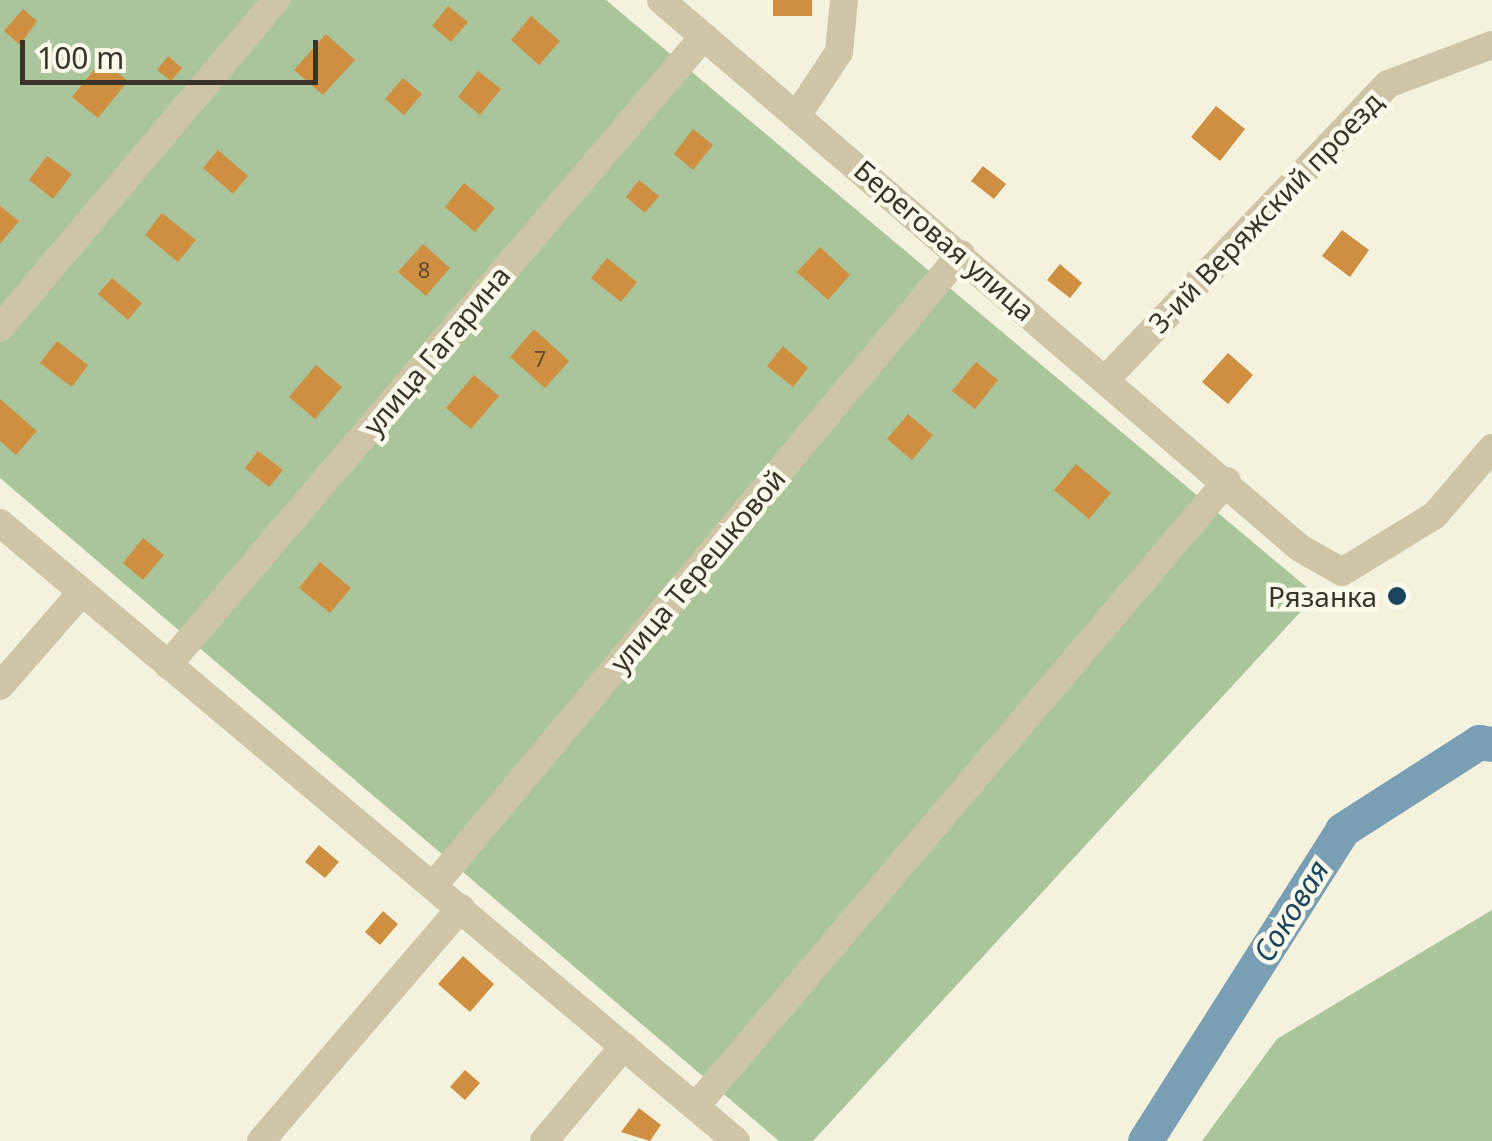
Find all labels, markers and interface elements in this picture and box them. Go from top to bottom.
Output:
scale bar [25,20,322,82]
text: 100 m [37,37,124,78]
street label: 3-ий Веряжский проезд [1141,85,1389,339]
street label: Береговая улица [848,153,1042,327]
house number: 8 [418,257,430,283]
street label: улица Гагарина [356,259,516,441]
house number: 7 [534,346,546,372]
street label: улица Терешковой [602,462,792,678]
place label: Рязанка [1268,579,1377,613]
marker: Рязанка [1386,585,1408,607]
water label: Соковая [1246,854,1336,968]

